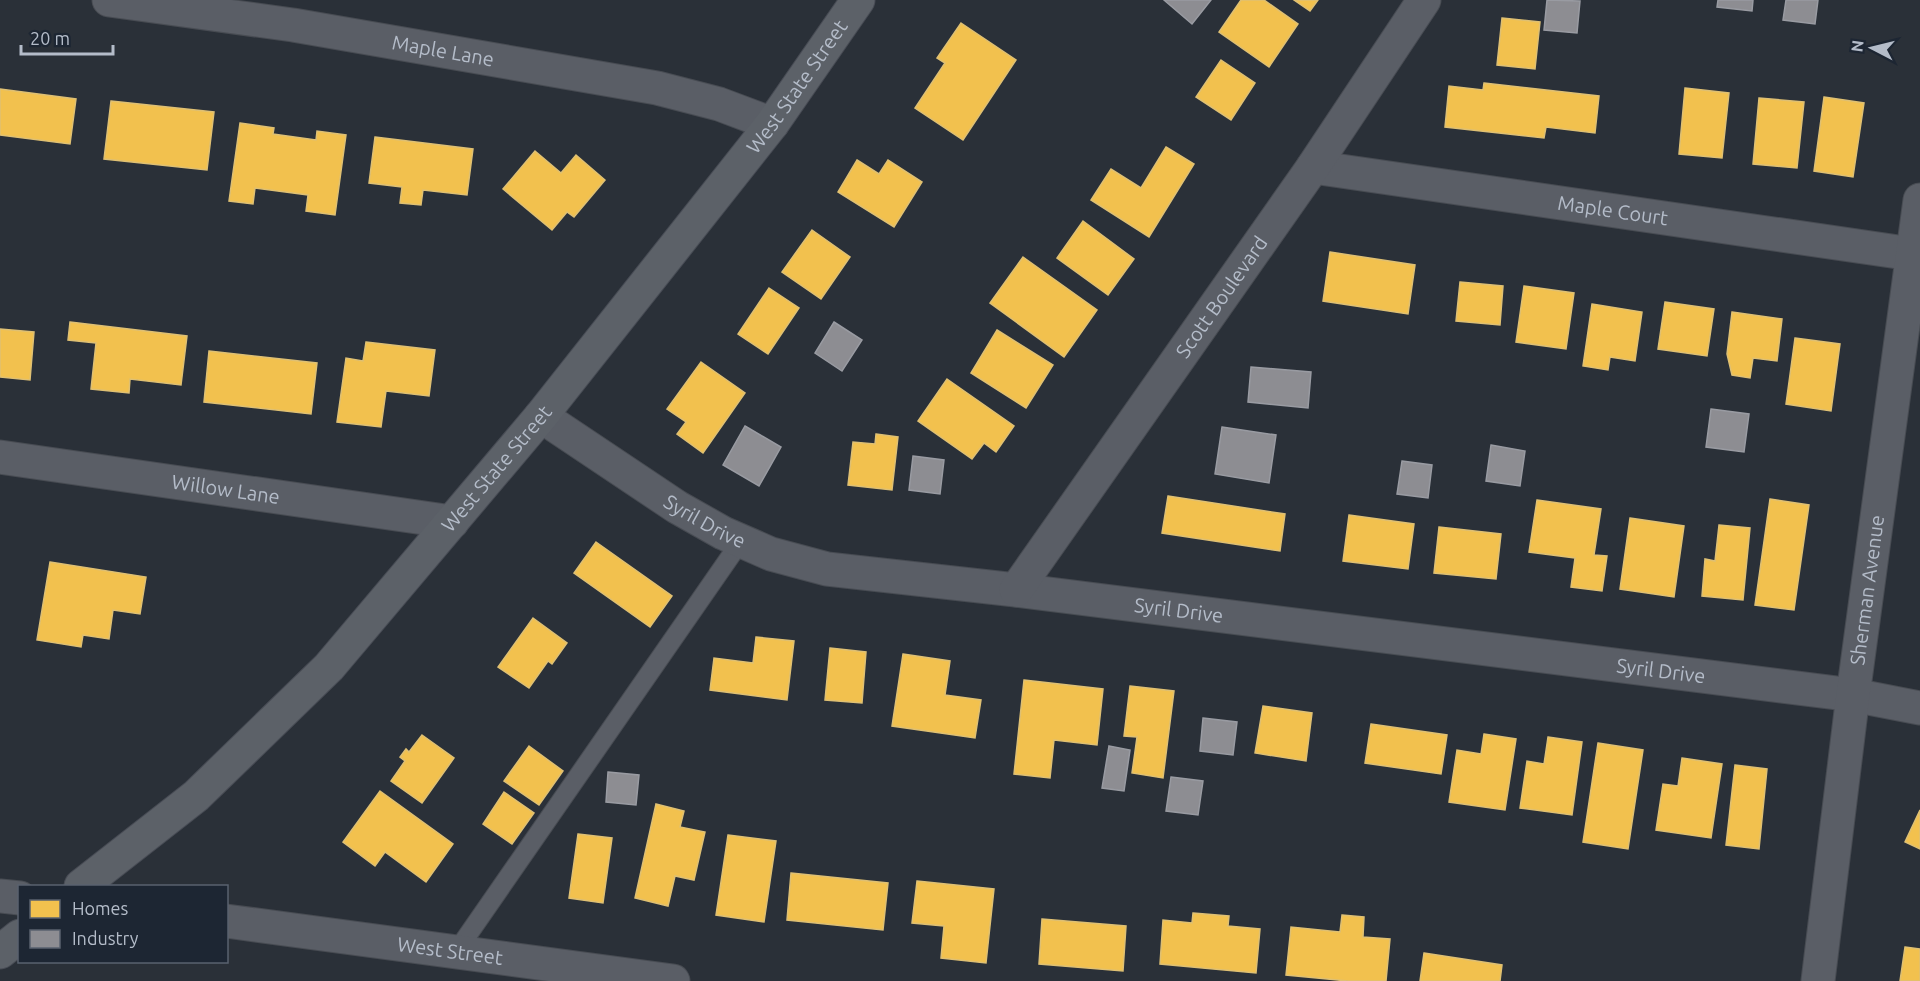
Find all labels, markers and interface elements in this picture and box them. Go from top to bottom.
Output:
street label: West State Street [741,15,852,158]
scale bar [21,18,112,56]
north arrow [1842,18,1902,78]
text: 20 m [30,28,70,48]
street label: Maple Lane [390,30,496,71]
text: N [1847,39,1867,53]
street label: Maple Court [1556,191,1670,229]
street label: Scott Boulevard [1171,232,1272,362]
street label: West State Street [436,400,556,536]
street label: Willow Lane [170,470,281,508]
street label: Syril Drive [660,490,749,552]
street label: Sherman Avenue [1845,513,1888,667]
street label: Syril Drive [1133,593,1225,627]
street label: Syril Drive [1615,653,1707,687]
legend [18,885,228,963]
text: Homes [72,898,129,918]
text: Industry [72,928,139,948]
street label: West Street [396,932,504,969]

